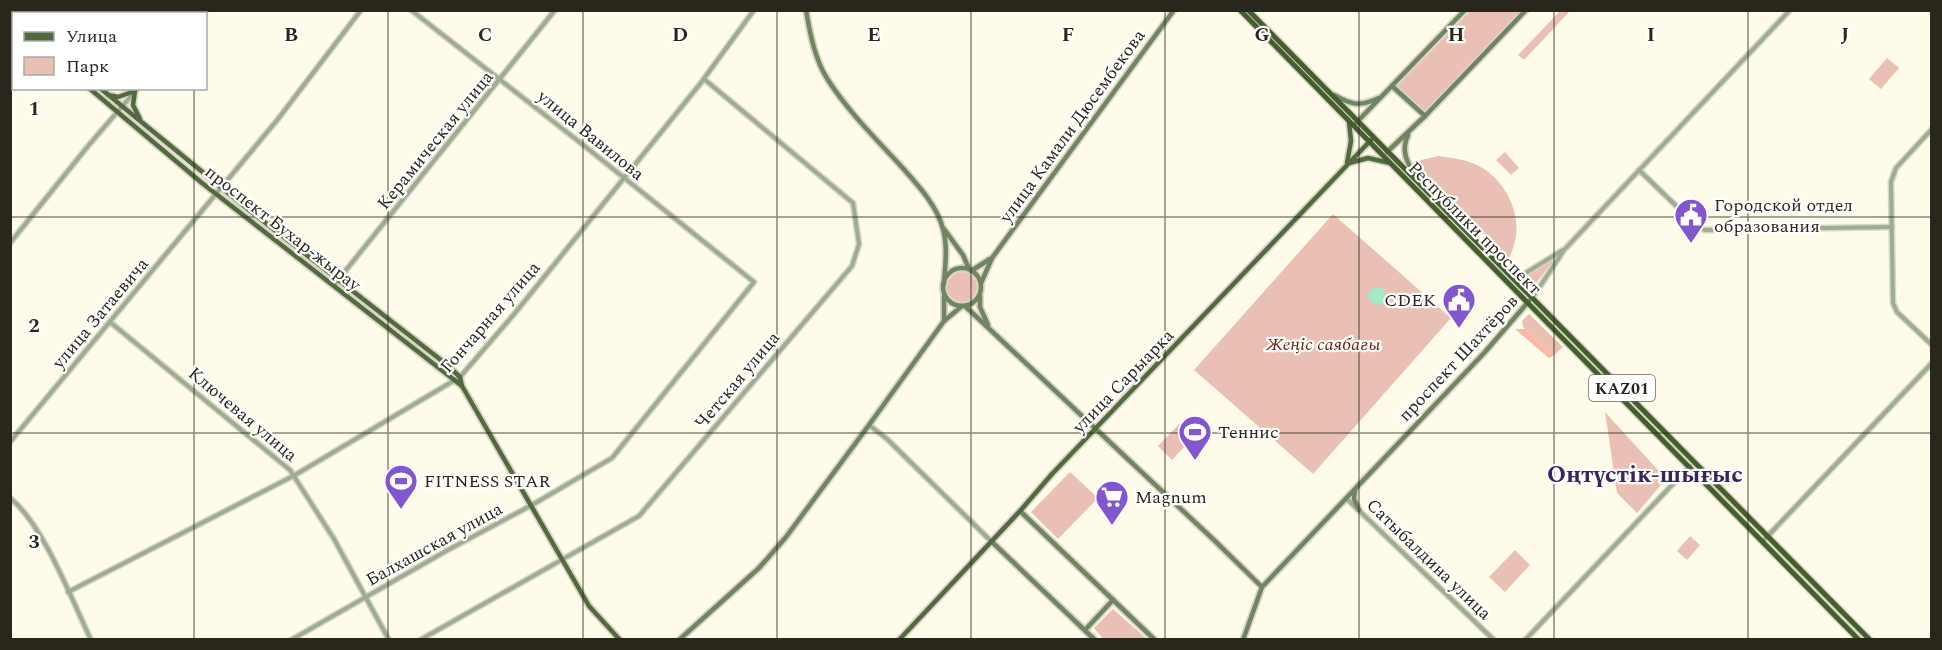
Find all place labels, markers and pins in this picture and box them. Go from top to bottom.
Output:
place label: Городской отдел образования [1714,192,1853,240]
public building icon: Городской отдел образования [1673,197,1709,244]
public building icon: CDEK [1441,282,1477,329]
place label: CDEK [1384,287,1436,314]
sports icon: Теннис [1177,414,1213,461]
place label: Теннис [1218,419,1279,446]
sports icon: FITNESS STAR [383,463,419,510]
place label: FITNESS STAR [424,468,550,495]
supermarket icon: Magnum [1094,479,1130,526]
place label: Magnum [1135,484,1207,511]

